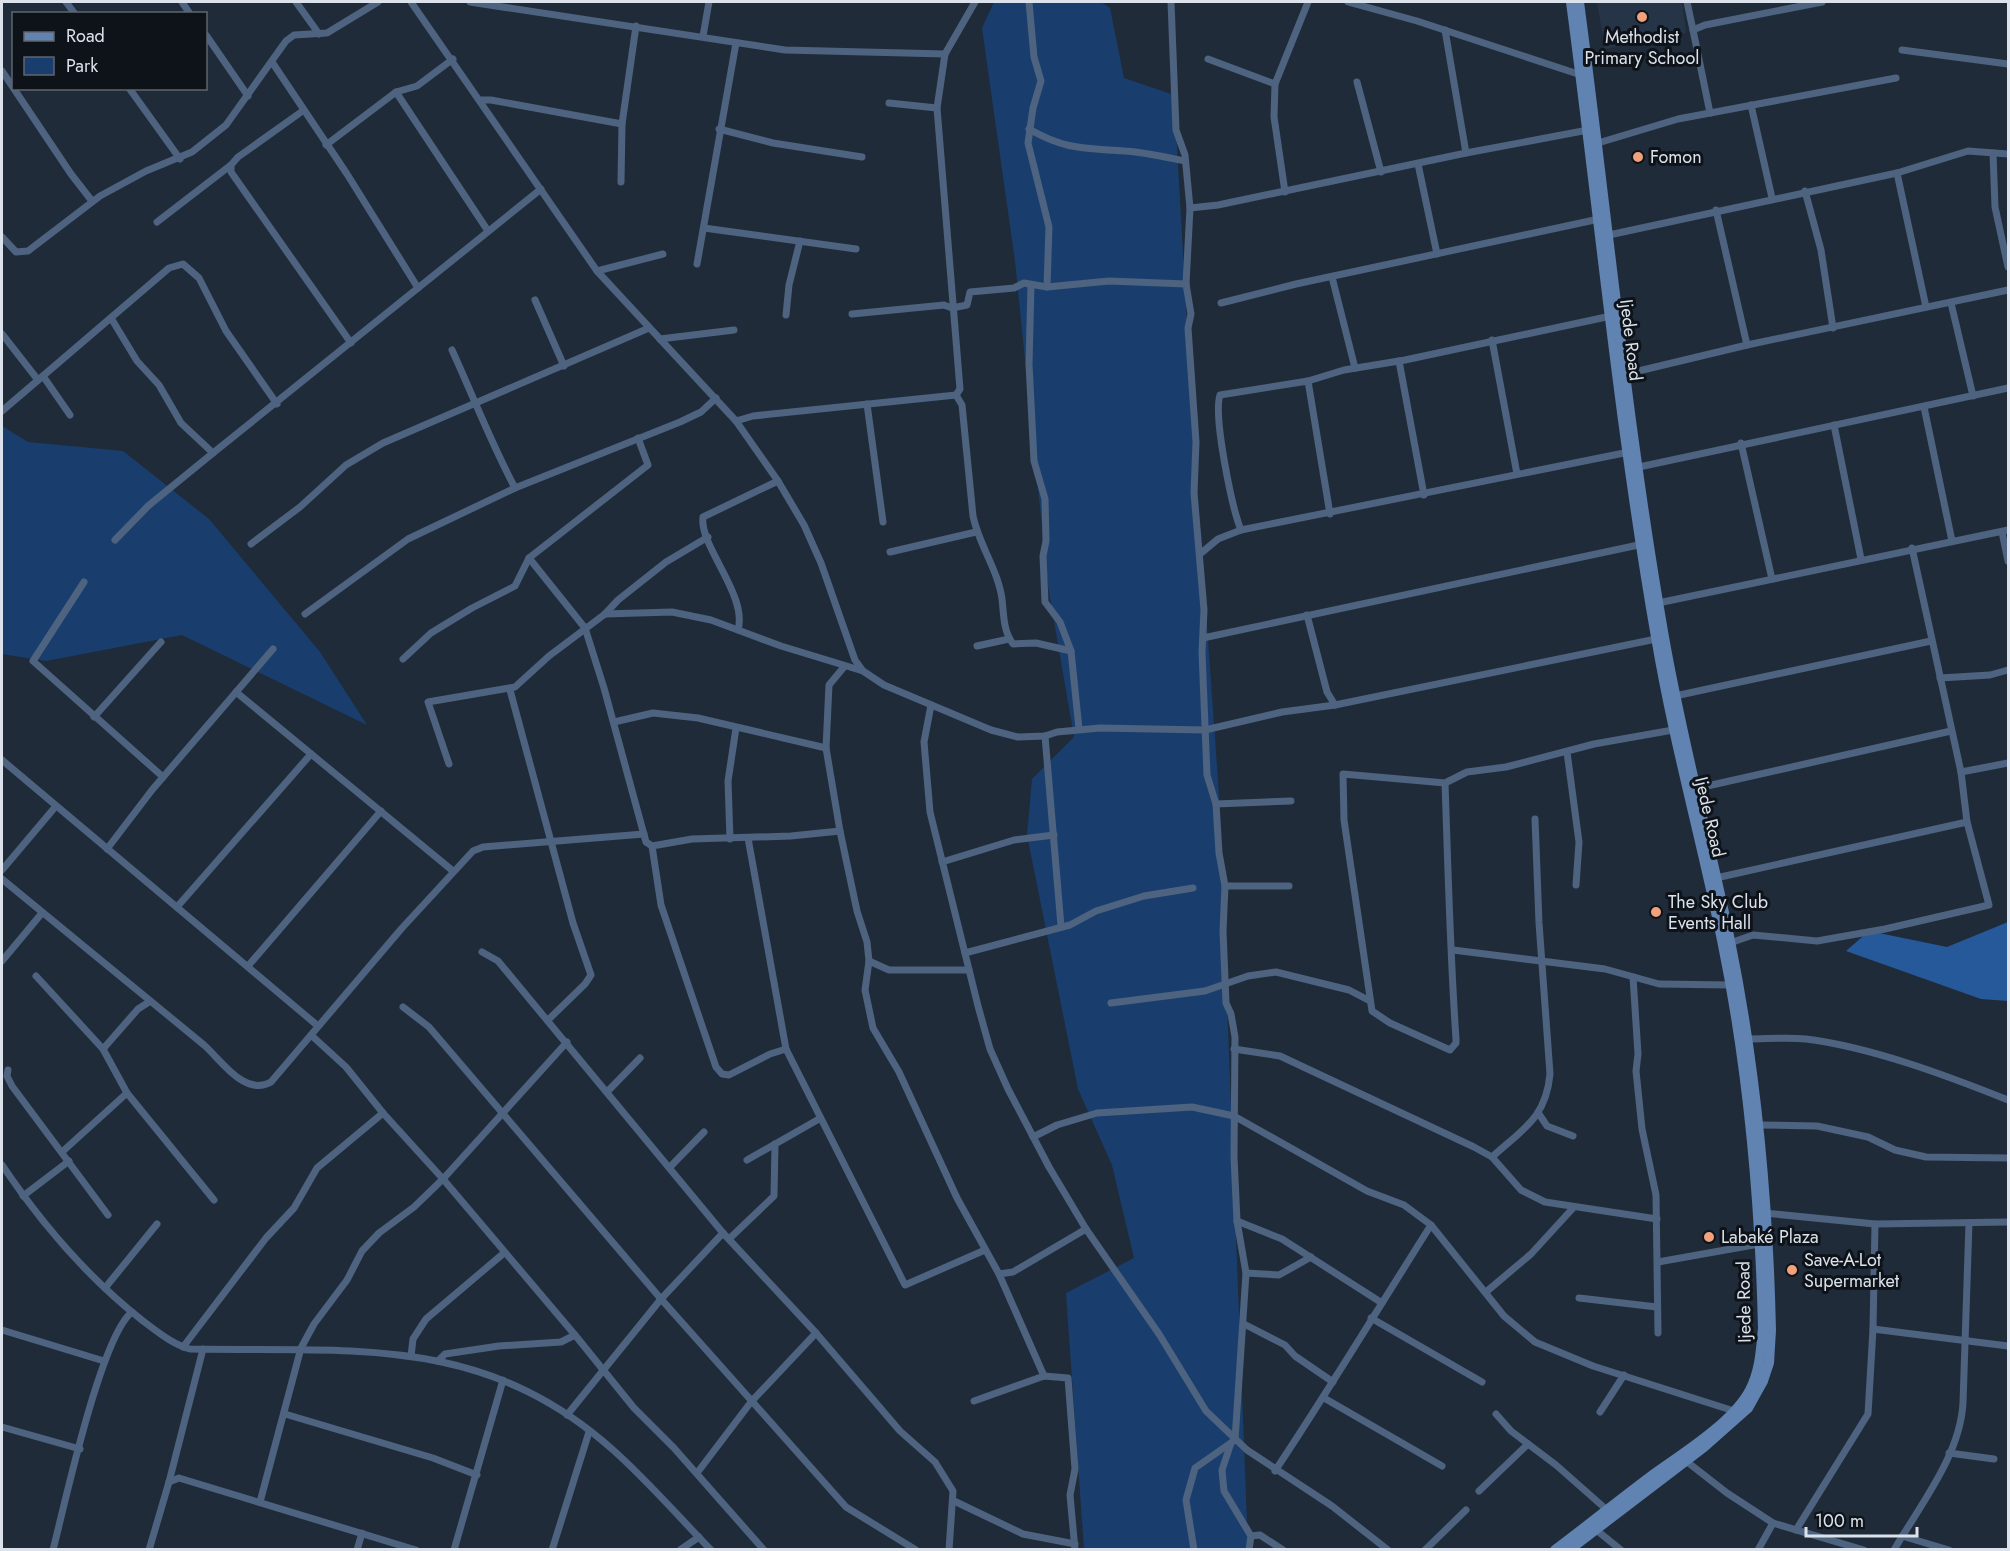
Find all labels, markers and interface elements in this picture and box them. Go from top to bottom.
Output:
marker: Methodist Primary School [1635,10,1649,24]
legend [12,12,207,90]
text: Road [66,23,105,49]
place label: Methodist Primary School [1585,24,1699,71]
text: Park [66,53,98,79]
place label: Fomon [1650,144,1702,170]
marker: Fomon [1631,150,1645,164]
street label: Ijede Road [1613,298,1649,382]
street label: Ijede Road [1688,774,1732,860]
place label: The Sky Club Events Hall [1668,889,1768,936]
marker: The Sky Club Events Hall [1649,905,1663,919]
place label: Labaké Plaza [1721,1224,1819,1250]
marker: Labaké Plaza [1702,1230,1716,1244]
place label: Save-A-Lot Supermarket [1804,1247,1900,1294]
street label: Ijede Road [1730,1261,1758,1343]
marker: Save-A-Lot Supermarket [1785,1263,1799,1277]
scale bar [1806,1500,1917,1538]
text: 100 m [1815,1508,1864,1534]

